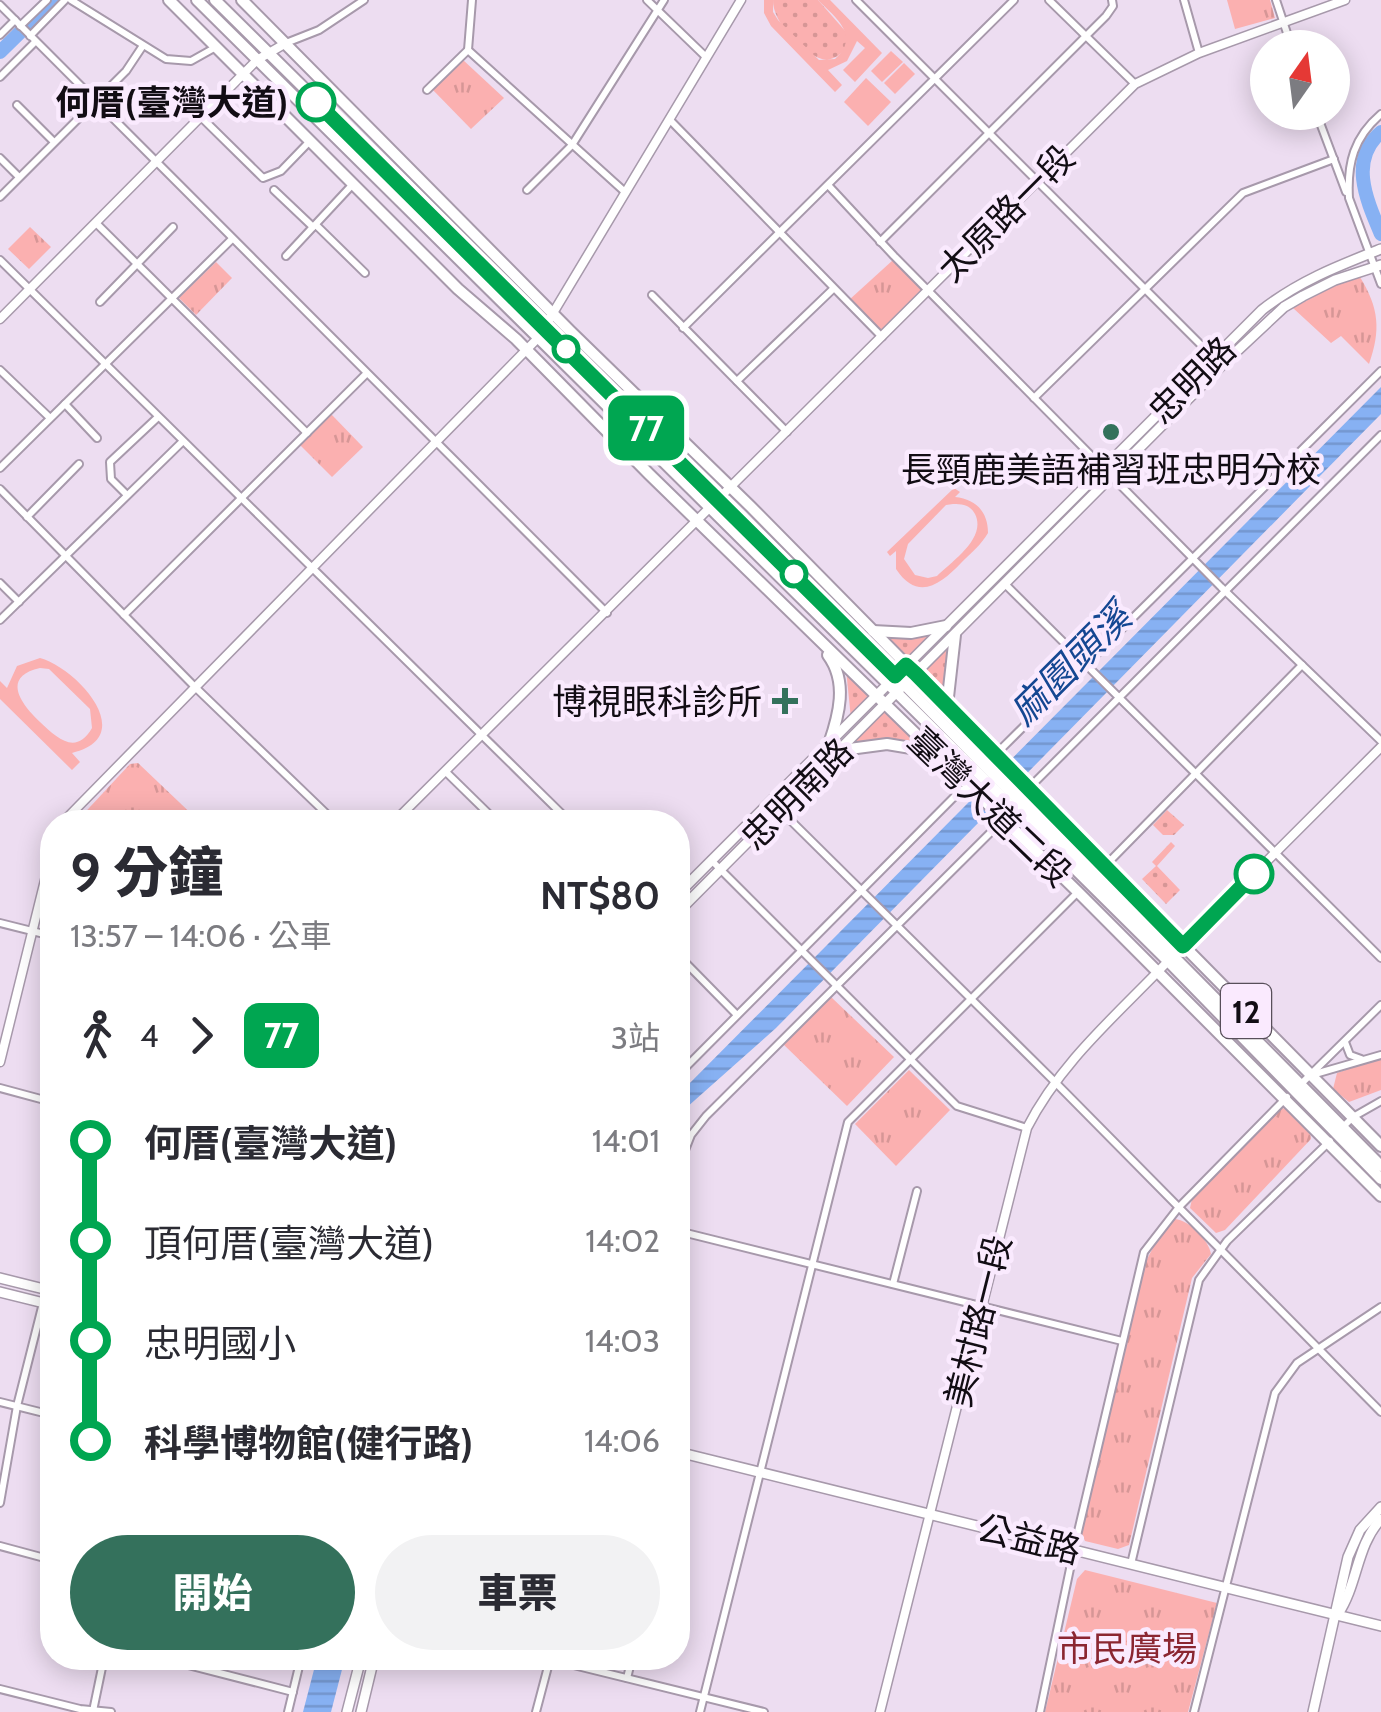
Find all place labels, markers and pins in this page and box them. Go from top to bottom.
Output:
place label: 何厝(臺灣大道) [55,81,288,124]
marker: 何厝(臺灣大道) [297,83,335,121]
unlabelled marker [553,336,579,362]
marker: 長頸鹿美語補習班忠明分校 [1100,421,1122,443]
place label: 長頸鹿美語補習班忠明分校 [901,448,1321,491]
unlabelled marker [781,561,807,587]
place label: 博視眼科診所 [552,680,762,723]
marker: 博視眼科診所 [772,688,798,714]
unlabelled marker [1235,855,1273,893]

